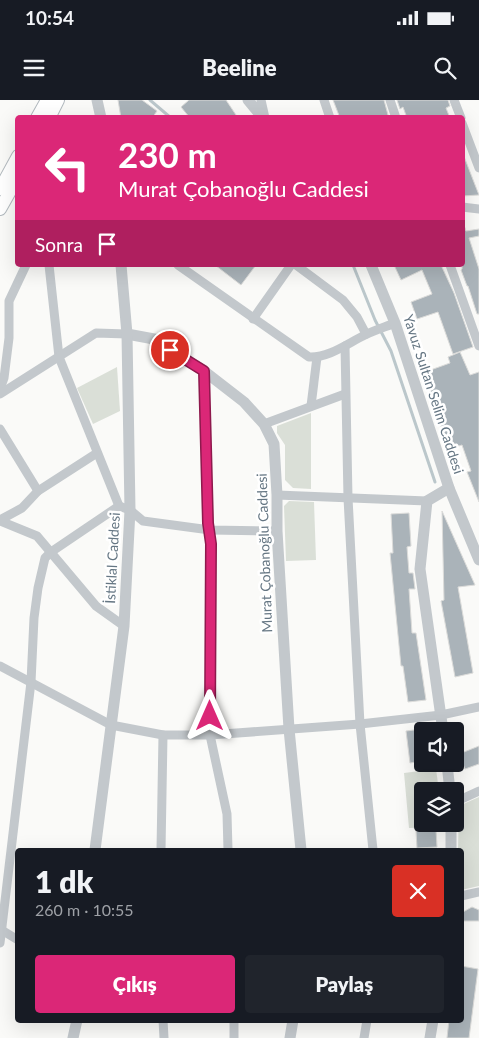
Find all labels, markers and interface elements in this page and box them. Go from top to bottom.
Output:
text: 10:54 [25,6,74,29]
icon: menu [20,54,48,82]
text: Beeline [202,54,277,81]
icon: search [431,54,459,82]
text: 230 m [118,133,217,175]
icon: left [35,135,100,200]
text: Murat Çobanoğlu Caddesi [118,175,369,202]
icon: arrive [93,230,121,258]
text: Sonra [35,233,83,256]
street label: Yavuz Sultan Selim Caddesi [400,312,468,476]
pin [149,329,191,371]
icon: arrive [156,336,184,364]
street label: Murat Çobanoğlu Caddesi [253,473,275,633]
street label: İstiklal Caddesi [101,512,123,604]
position arrow [183,689,235,741]
map controls [414,722,464,832]
button: sound [414,722,464,772]
button: layers [414,782,464,832]
text: 1 dk [35,863,93,899]
button: close [392,865,444,917]
text: 260 m · 10:55 [35,900,134,919]
button: Çıkış [35,955,235,1013]
button: Paylaş [245,955,444,1013]

